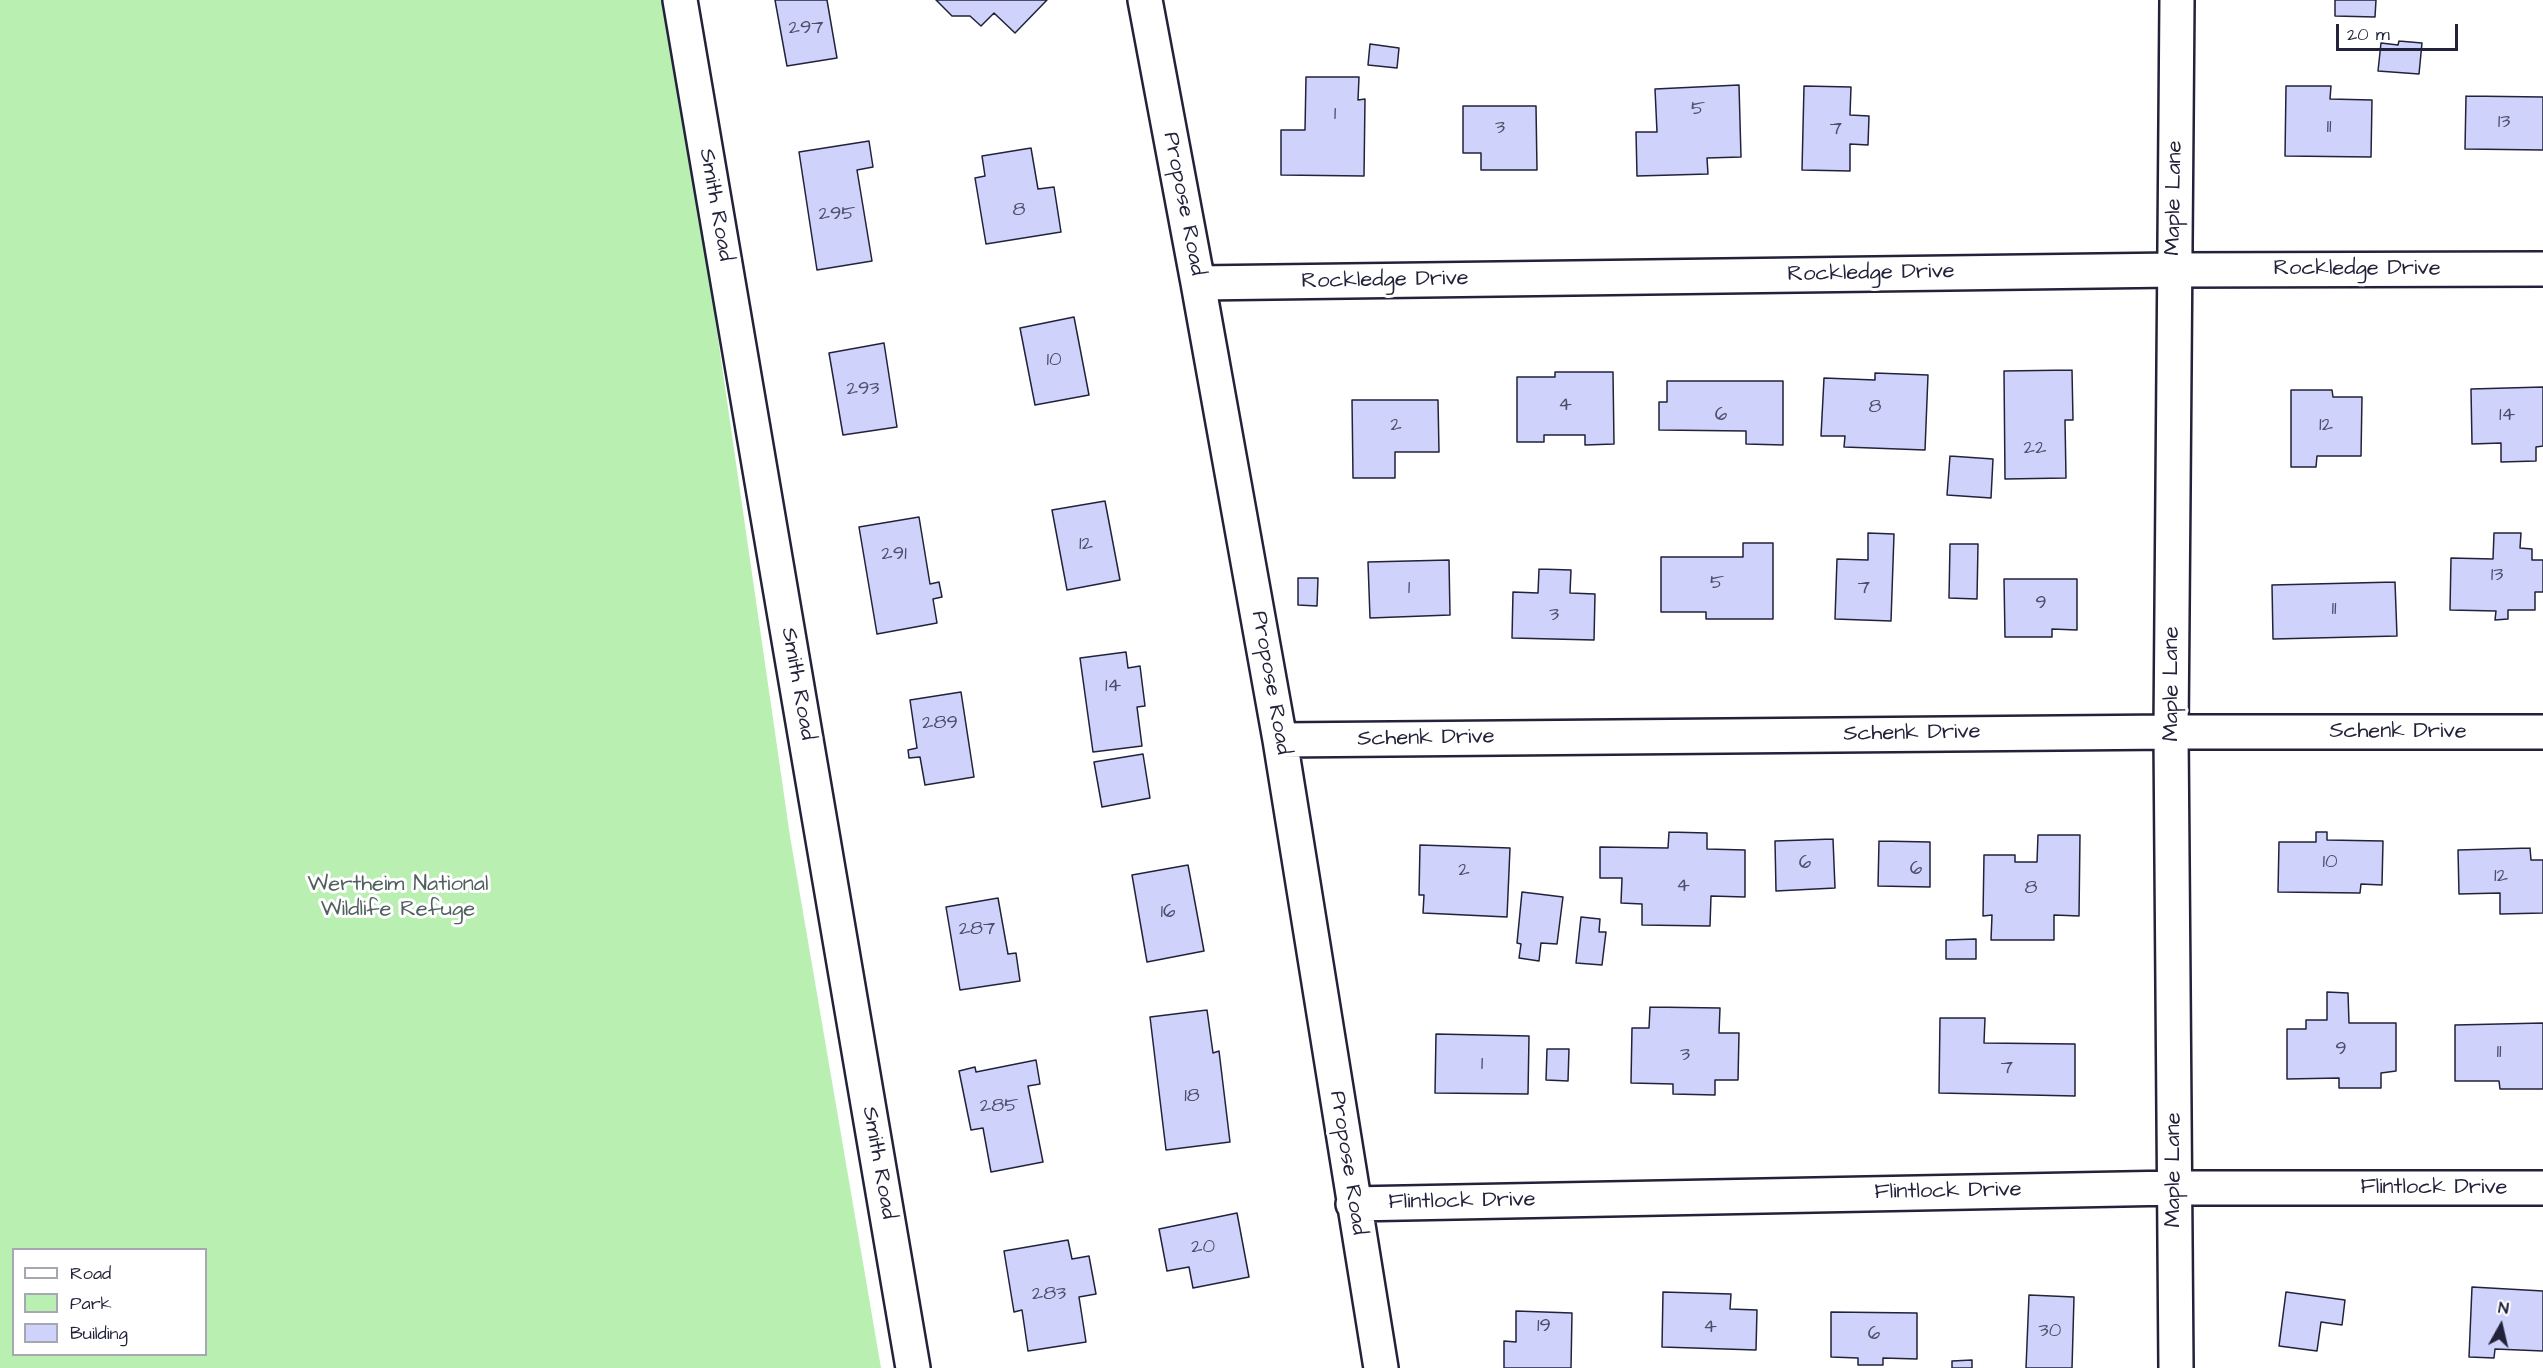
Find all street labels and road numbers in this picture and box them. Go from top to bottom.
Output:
street label: Propose Road [1156,130,1210,278]
street label: Maple Lane [2161,140,2189,256]
street label: Smith Road [692,147,738,263]
street label: Rockledge Drive [2273,256,2441,282]
street label: Rockledge Drive [1787,259,1955,289]
street label: Rockledge Drive [1301,266,1469,296]
street label: Propose Road [1244,609,1296,757]
street label: Smith Road [774,626,820,742]
street label: Maple Lane [2159,626,2185,742]
street label: Schenk Drive [2329,719,2467,745]
street label: Schenk Drive [1843,720,1981,748]
street label: Schenk Drive [1357,725,1495,753]
street label: Propose Road [1323,1089,1371,1237]
street label: Smith Road [855,1105,901,1221]
street label: Maple Lane [2161,1112,2187,1228]
street label: Flintlock Drive [2360,1175,2508,1201]
street label: Flintlock Drive [1874,1178,2022,1206]
street label: Flintlock Drive [1388,1188,1536,1216]

